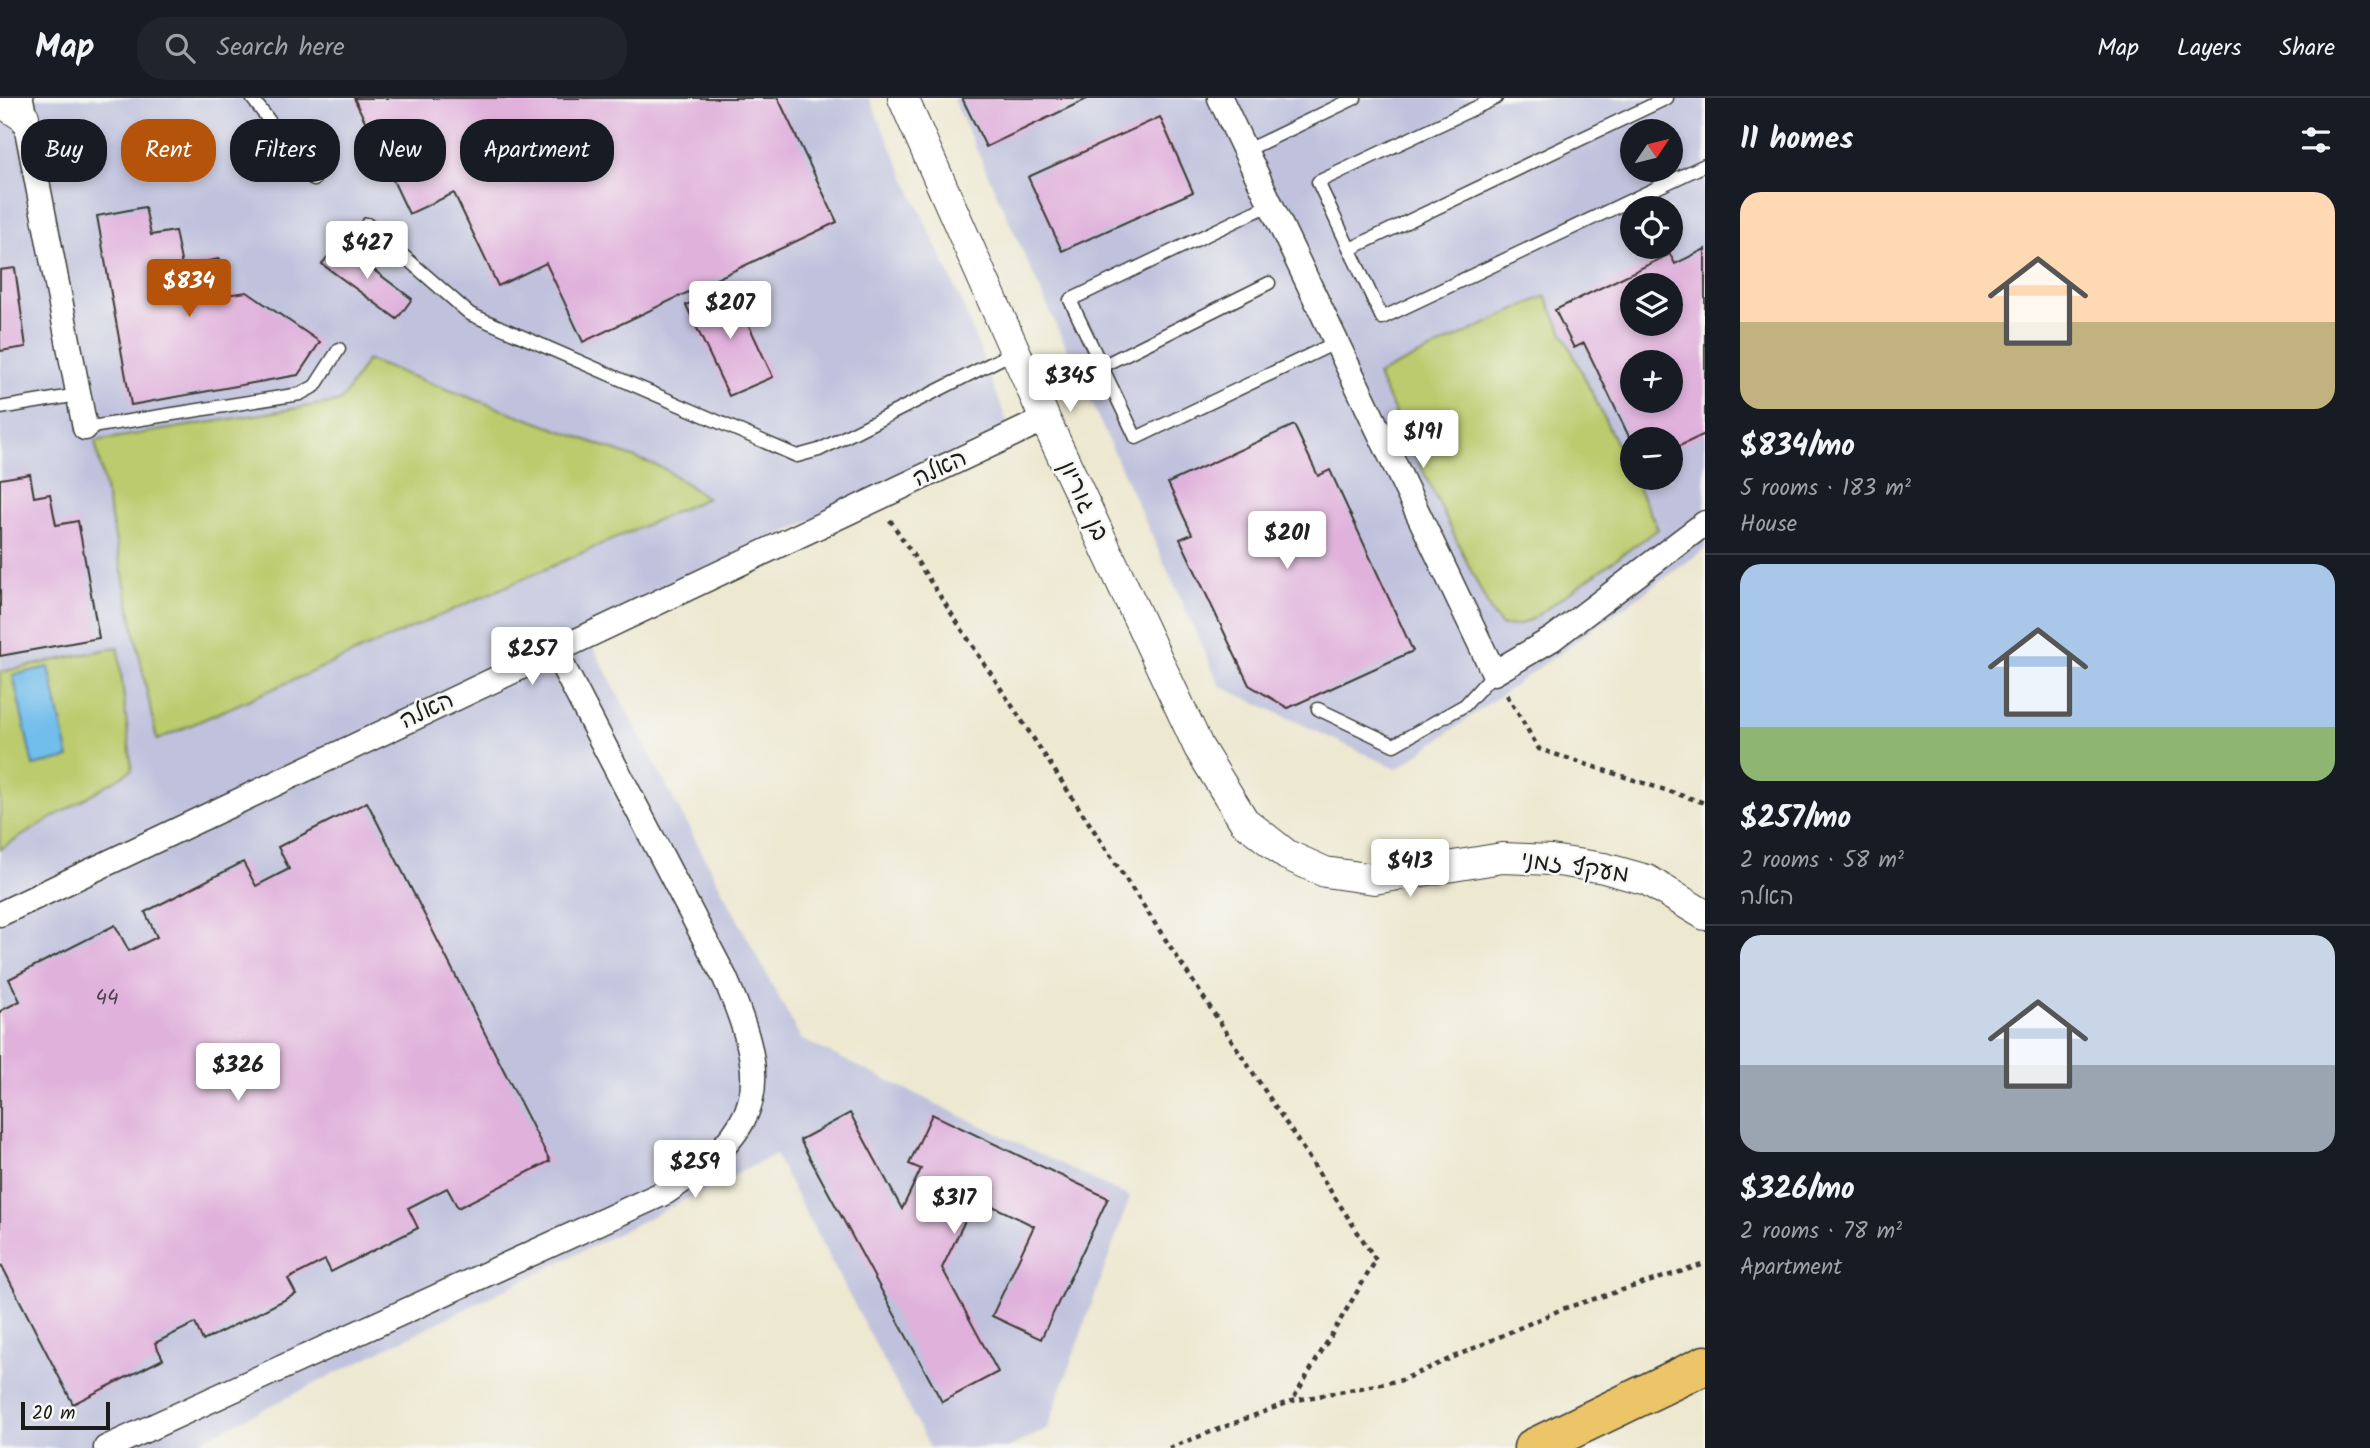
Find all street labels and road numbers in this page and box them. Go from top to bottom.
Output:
street label: האלה [906,439,974,499]
street label: בן גוריון [1047,454,1119,548]
street label: האלה [393,681,461,741]
street label: מעקף זמני [1518,841,1632,895]

